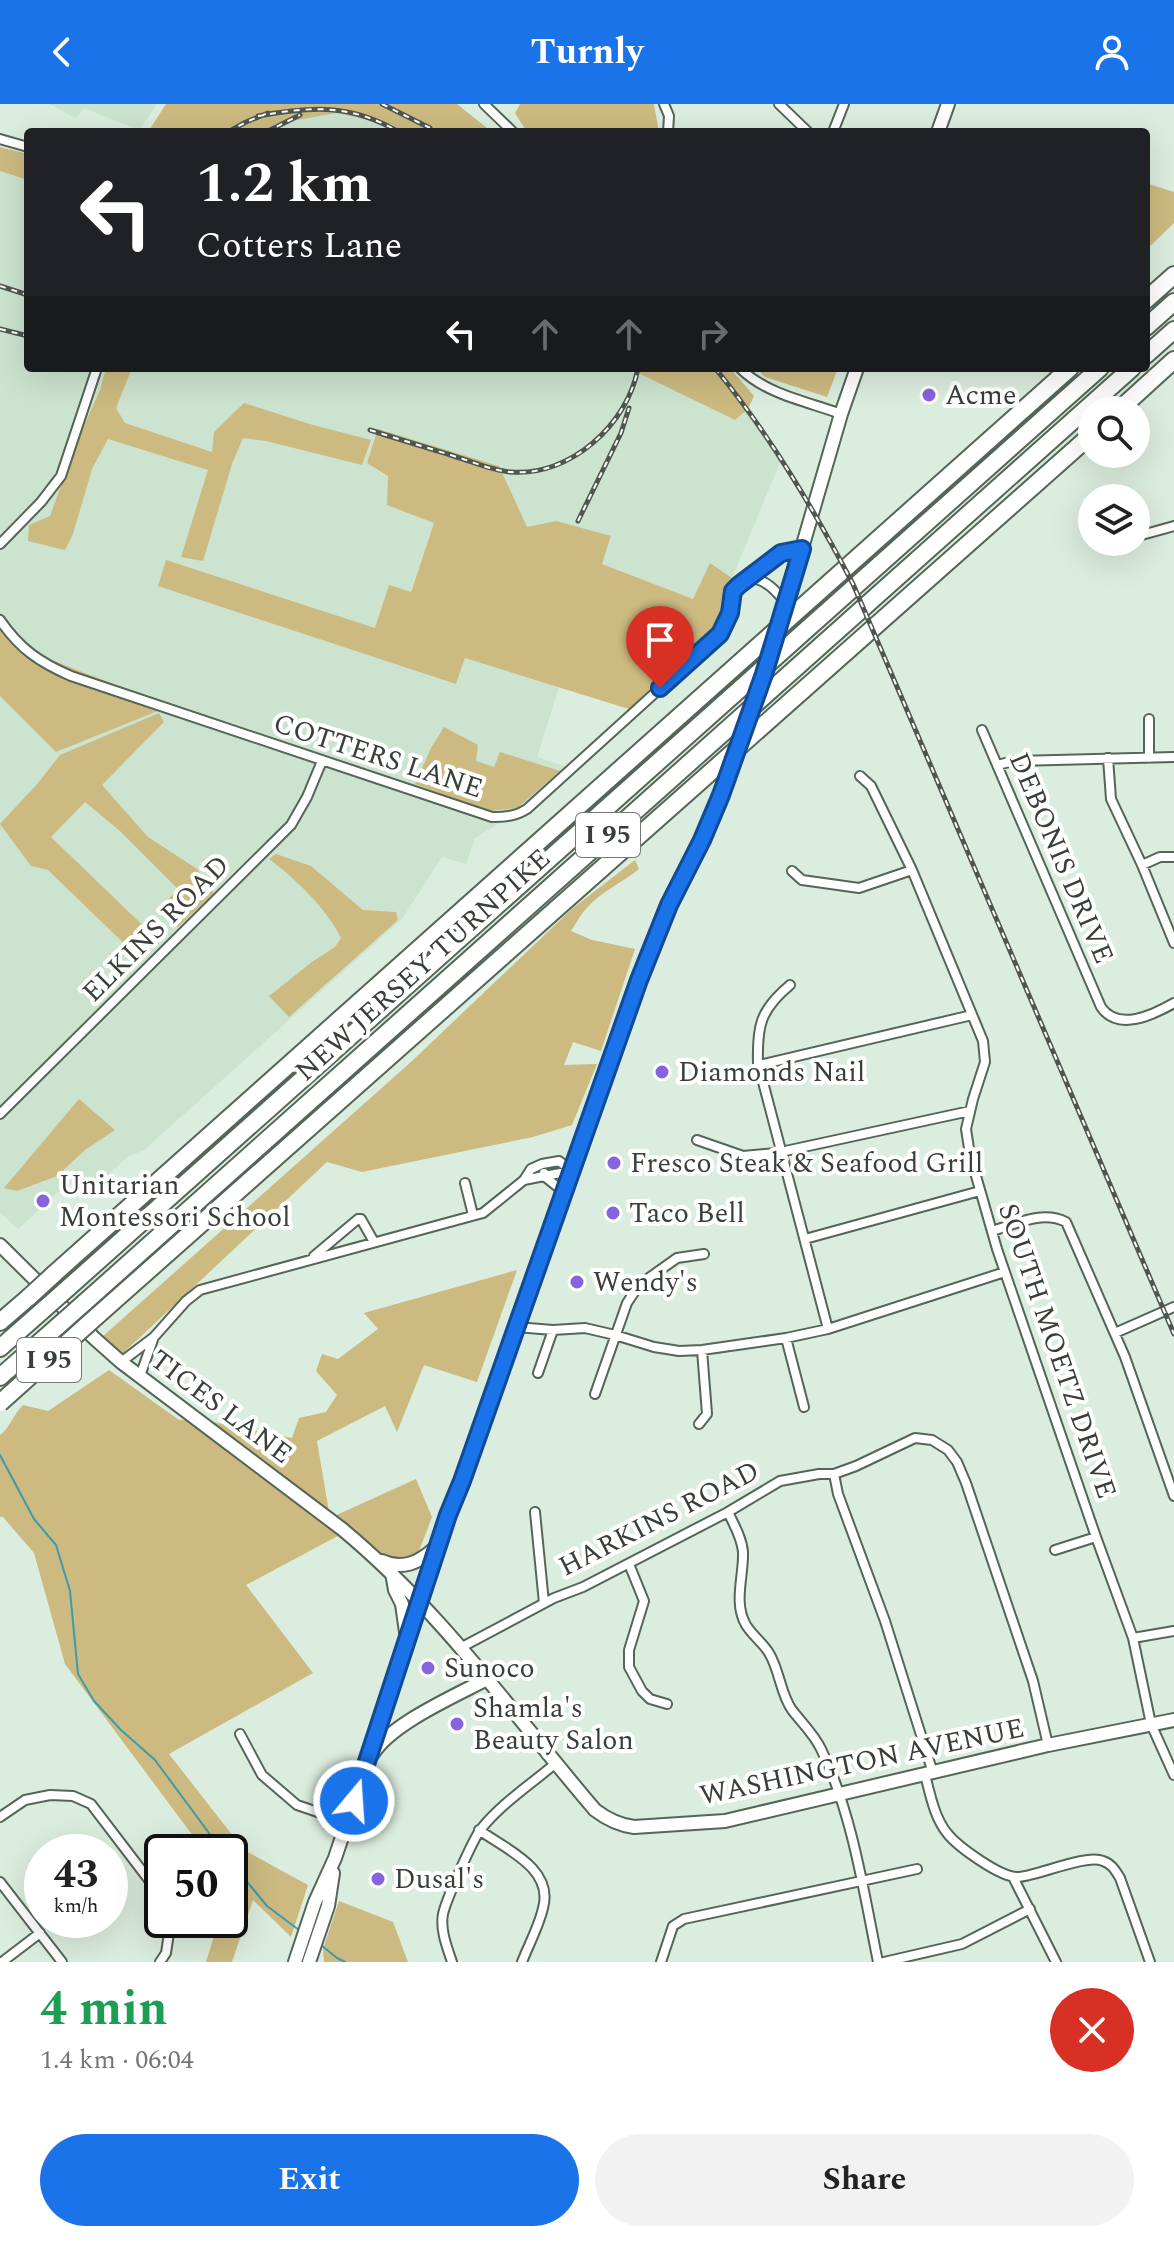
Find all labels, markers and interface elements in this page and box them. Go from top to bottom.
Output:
text: Turnly [531,25,643,80]
icon: back [40,30,84,74]
icon: person [1090,30,1134,74]
text: 1.2 km [196,142,372,227]
icon: left [64,160,168,264]
text: Cotters Lane [196,219,402,274]
icon: left [439,312,483,356]
icon: ahead [523,312,567,356]
icon: ahead [607,312,651,356]
icon: right [691,312,735,356]
place label: Acme [945,374,1016,417]
marker: Acme [920,386,938,404]
map controls [1078,396,1150,556]
button: search [1078,396,1150,468]
button: layers [1078,484,1150,556]
pin [626,606,694,688]
icon: arrive [638,618,682,662]
street label: COTTERS LANE [268,702,488,810]
street label: DEBONIS DRIVE [997,746,1125,970]
road number: I 95 [576,813,640,857]
street label: NEW JERSEY TURNPIKE [285,838,561,1092]
street label: ELKINS ROAD [72,845,240,1013]
place label: Diamonds Nail [678,1051,865,1094]
marker: Diamonds Nail [653,1063,671,1081]
place label: Fresco Steak & Seafood Grill [630,1142,983,1185]
marker: Fresco Steak & Seafood Grill [605,1154,623,1172]
place label: Unitarian Montessori School [59,1164,290,1239]
marker: Unitarian Montessori School [34,1192,52,1210]
place label: Taco Bell [629,1192,745,1235]
street label: SOUTH MOETZ DRIVE [986,1197,1128,1505]
marker: Taco Bell [604,1204,622,1222]
place label: Wendy's [593,1261,698,1304]
marker: Wendy's [568,1273,586,1291]
road number: I 95 [17,1338,81,1382]
street label: TICES LANE [141,1339,301,1475]
street label: HARKINS ROAD [551,1450,767,1588]
place label: Sunoco [444,1647,535,1690]
marker: Sunoco [419,1659,437,1677]
place label: Shamla's Beauty Salon [473,1687,634,1762]
street label: WASHINGTON AVENUE [696,1707,1028,1817]
marker: Shamla's Beauty Salon [448,1715,466,1733]
position arrow [312,1759,396,1843]
speed limit sign: 50 [144,1834,248,1938]
text: 43 [54,1845,98,1906]
place label: Dusal's [394,1858,484,1901]
marker: Dusal's [369,1870,387,1888]
text: km/h [54,1891,99,1921]
text: 4 min [40,1973,168,2046]
button: close [1050,1988,1134,2072]
text: 1.4 km · 06:04 [40,2040,194,2080]
button: Exit [40,2134,579,2226]
button: Share [595,2134,1134,2226]

